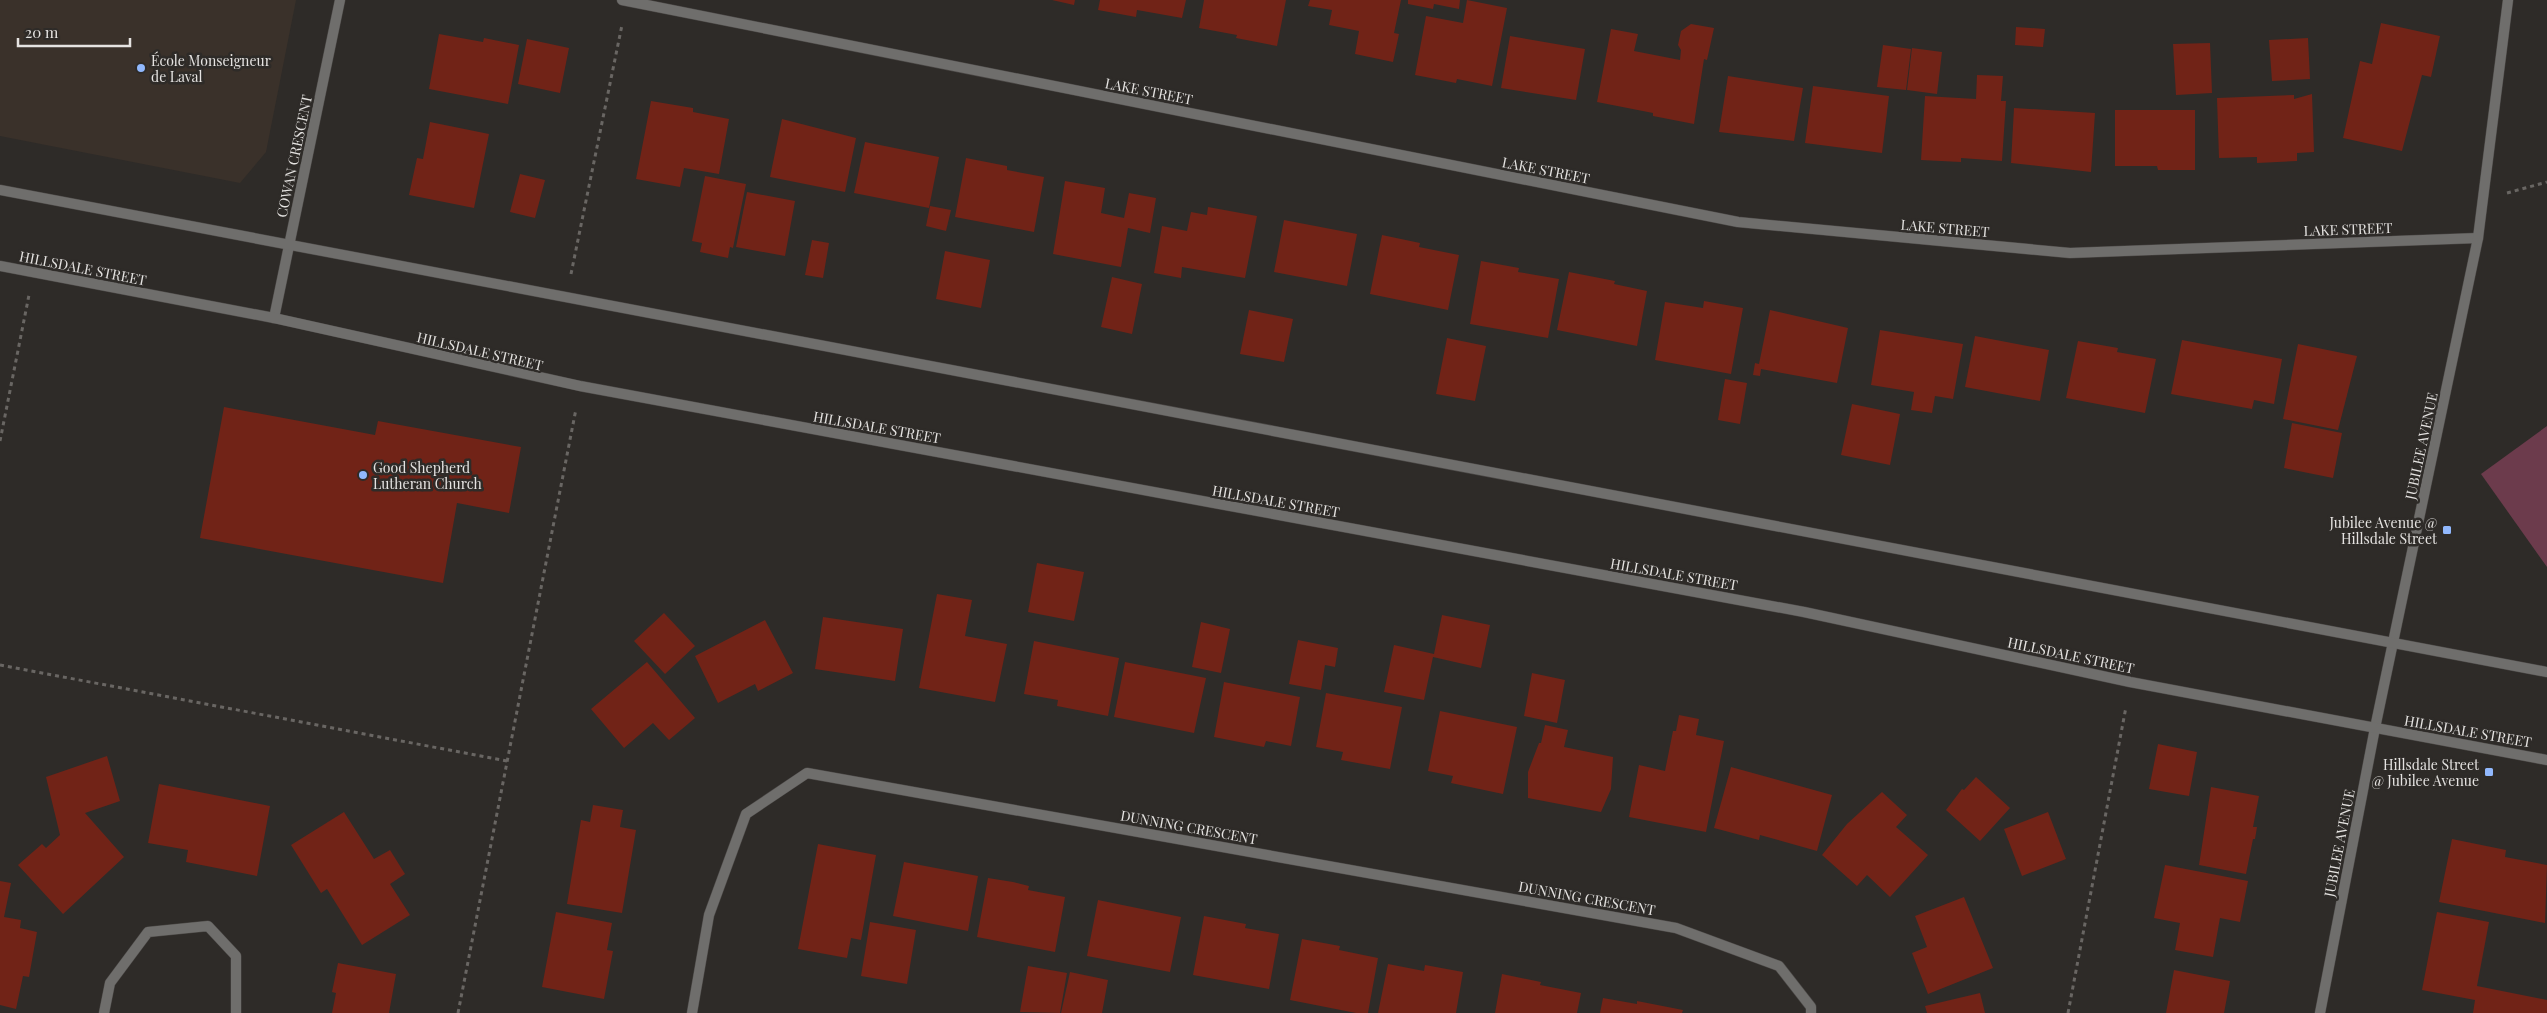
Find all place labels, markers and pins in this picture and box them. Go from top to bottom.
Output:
place label: École Monseigneur de Laval [151,51,272,86]
marker: École Monseigneur de Laval [135,62,147,74]
place label: Good Shepherd Lutheran Church [373,458,482,493]
marker: Good Shepherd Lutheran Church [357,469,369,481]
place label: Jubilee Avenue @ Hillsdale Street [2328,513,2438,548]
marker: Jubilee Avenue @ Hillsdale Street [2441,524,2453,536]
place label: Hillsdale Street @ Jubilee Avenue [2371,755,2480,790]
marker: Hillsdale Street @ Jubilee Avenue [2483,766,2495,778]

